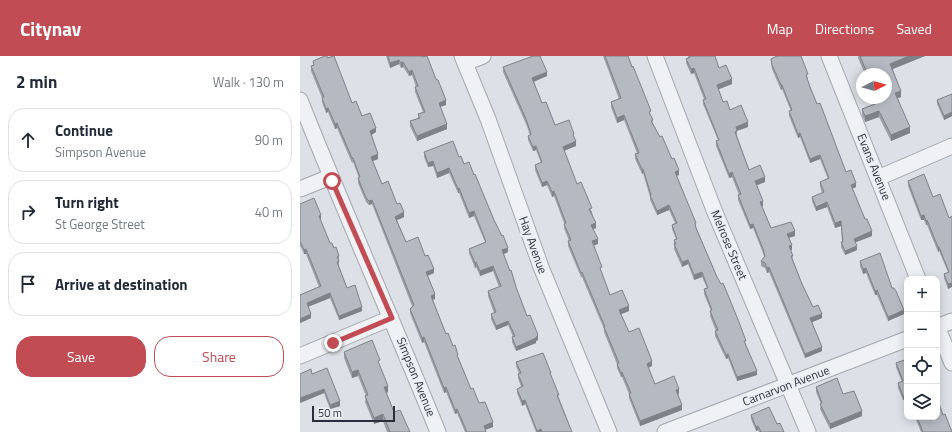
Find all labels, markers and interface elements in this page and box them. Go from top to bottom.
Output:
text: Citynav [20,14,81,43]
text: Map [767,18,793,39]
text: Directions [815,18,874,39]
text: Saved [896,18,932,39]
north arrow [856,68,892,104]
text: 2 min [16,69,57,95]
text: Walk · 130 m [213,72,284,92]
text: Continue [55,119,113,142]
icon: ahead [17,129,39,151]
text: 90 m [255,130,283,150]
street label: Evans Avenue [852,131,896,203]
text: Simpson Avenue [55,142,146,162]
route start [323,172,341,190]
text: Turn right [55,191,119,214]
icon: right [17,201,39,223]
text: 40 m [255,202,283,222]
street label: Melrose Street [706,207,753,284]
street label: Hay Avenue [514,213,553,276]
text: St George Street [55,214,145,234]
icon: arrive [17,273,39,295]
text: Arrive at destination [55,273,188,296]
map controls [904,276,940,420]
button: + [904,276,940,312]
button: − [904,312,940,348]
route end [324,334,342,352]
street label: Simpson Avenue [392,334,441,419]
button: Save [16,336,146,377]
button: Share [154,336,284,377]
button: locate [904,348,940,384]
street label: Carnarvon Avenue [740,360,832,411]
button: layers [904,384,940,420]
scale bar [312,404,395,423]
text: 50 m [318,405,342,421]

